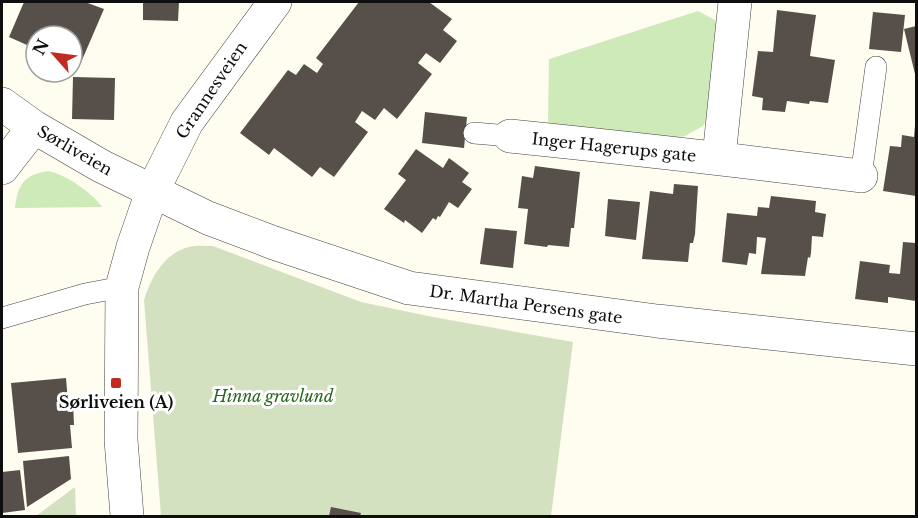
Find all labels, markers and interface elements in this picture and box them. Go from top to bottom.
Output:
north arrow [24,24,84,84]
text: N [28,36,53,58]
street label: Grannesveien [171,38,251,142]
street label: Sørliveien [34,121,116,179]
street label: Inger Hagerups gate [531,128,697,166]
street label: Dr. Martha Persens gate [428,281,624,327]
marker: Sørliveien (A) [109,376,123,390]
park label: Hinna gravlund [212,386,334,406]
place label: Sørliveien (A) [59,392,173,412]

